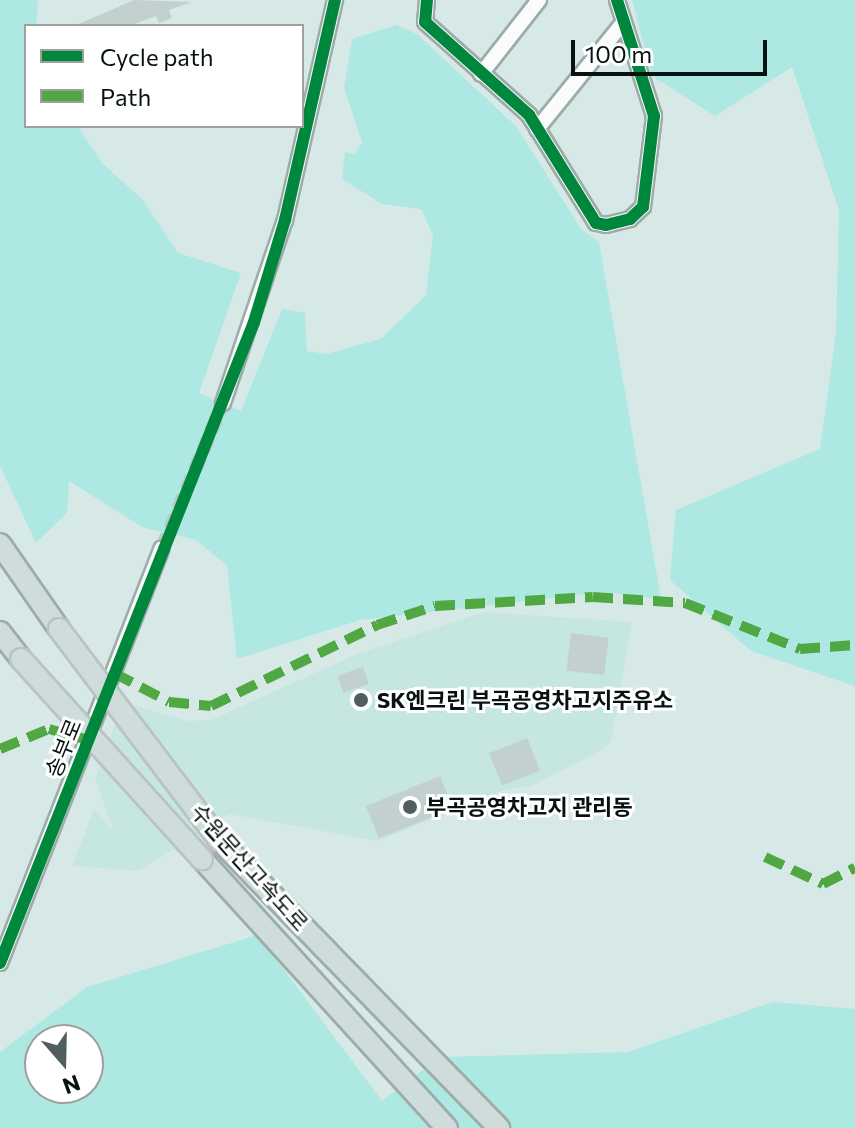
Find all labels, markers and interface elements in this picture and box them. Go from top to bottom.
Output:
legend [24,24,304,128]
scale bar [575,24,771,74]
text: 100 m [585,39,652,68]
text: Cycle path [100,42,214,71]
text: Path [100,82,151,111]
place label: SK엔크린 부곡공영차고지주유소 [377,687,673,713]
marker: SK엔크린 부곡공영차고지주유소 [352,691,370,709]
street label: 송부로 [39,715,87,781]
place label: 부곡공영차고지 관리동 [426,794,633,820]
street label: 수원문산고속도로 [186,798,314,936]
marker: 부곡공영차고지 관리동 [401,798,419,816]
north arrow [24,1024,104,1104]
text: N [59,1070,84,1101]

